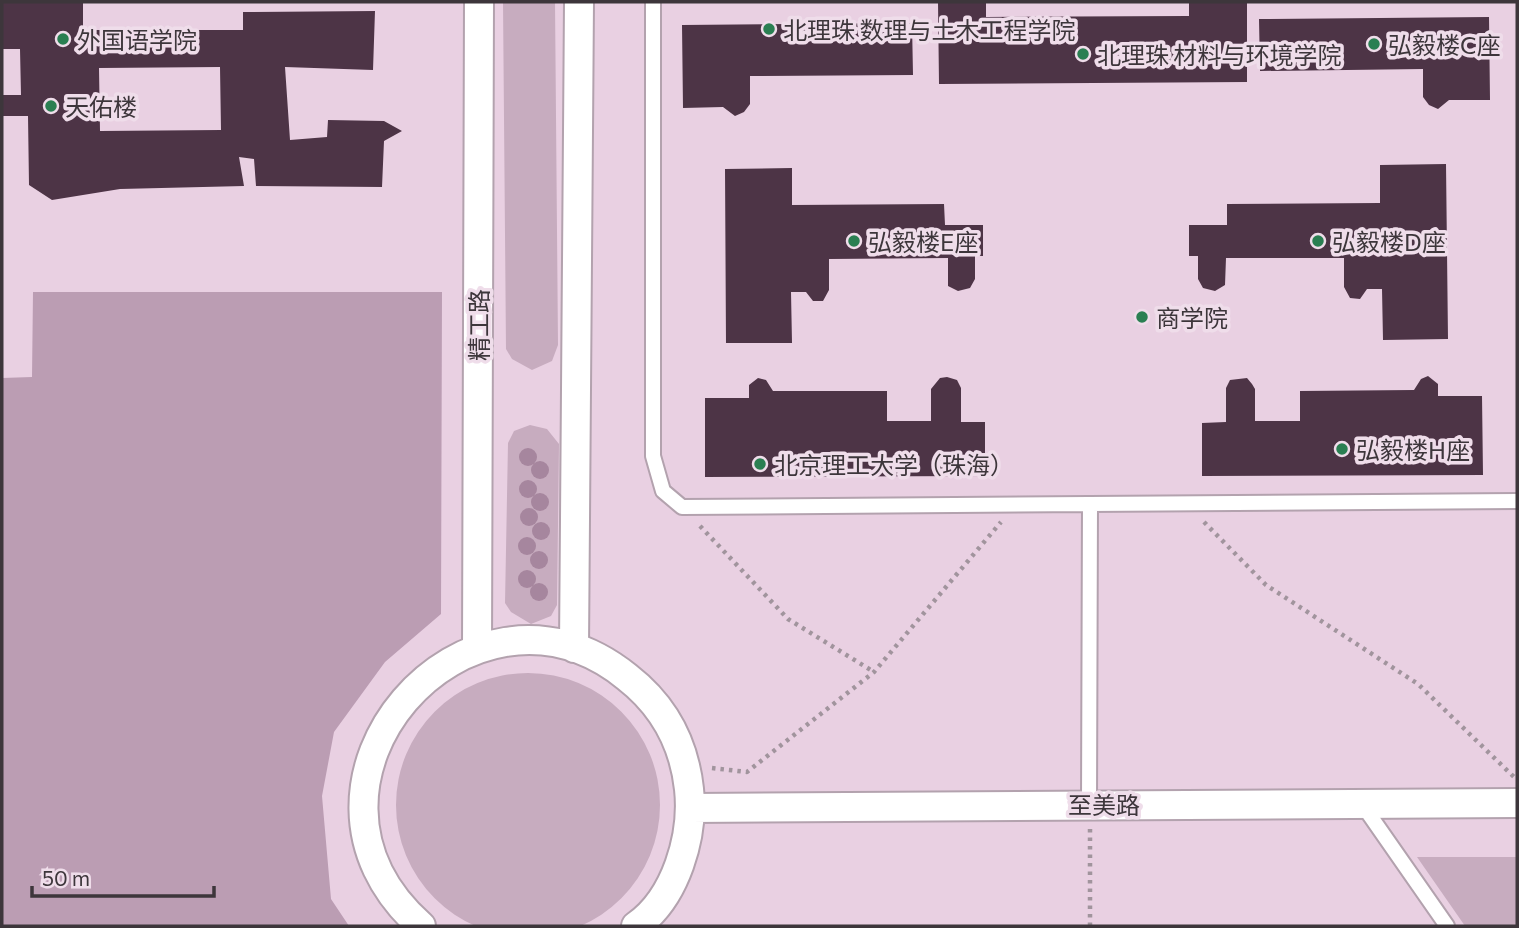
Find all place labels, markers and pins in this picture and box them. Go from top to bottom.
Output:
place label: 北理珠 数理与土木工程学院 [783,15,1076,44]
marker: 北理珠 数理与土木工程学院 [761,21,777,37]
place label: 外国语学院 [77,25,197,54]
place label: 弘毅楼C座 [1388,30,1500,59]
marker: 外国语学院 [55,31,71,47]
marker: 弘毅楼C座 [1366,36,1382,52]
place label: 北理珠 材料与环境学院 [1097,40,1342,69]
marker: 北理珠 材料与环境学院 [1075,46,1091,62]
place label: 天佑楼 [65,92,137,121]
marker: 天佑楼 [43,98,59,114]
place label: 弘毅楼E座 [868,227,978,256]
place label: 弘毅楼D座 [1332,227,1446,256]
marker: 弘毅楼E座 [846,233,862,249]
marker: 弘毅楼D座 [1310,233,1326,249]
place label: 商学院 [1156,303,1228,332]
marker: 商学院 [1134,309,1150,325]
place label: 弘毅楼H座 [1356,435,1470,464]
marker: 弘毅楼H座 [1334,441,1350,457]
place label: 北京理工大学（珠海） [774,450,1014,479]
marker: 北京理工大学（珠海） [752,456,768,472]

